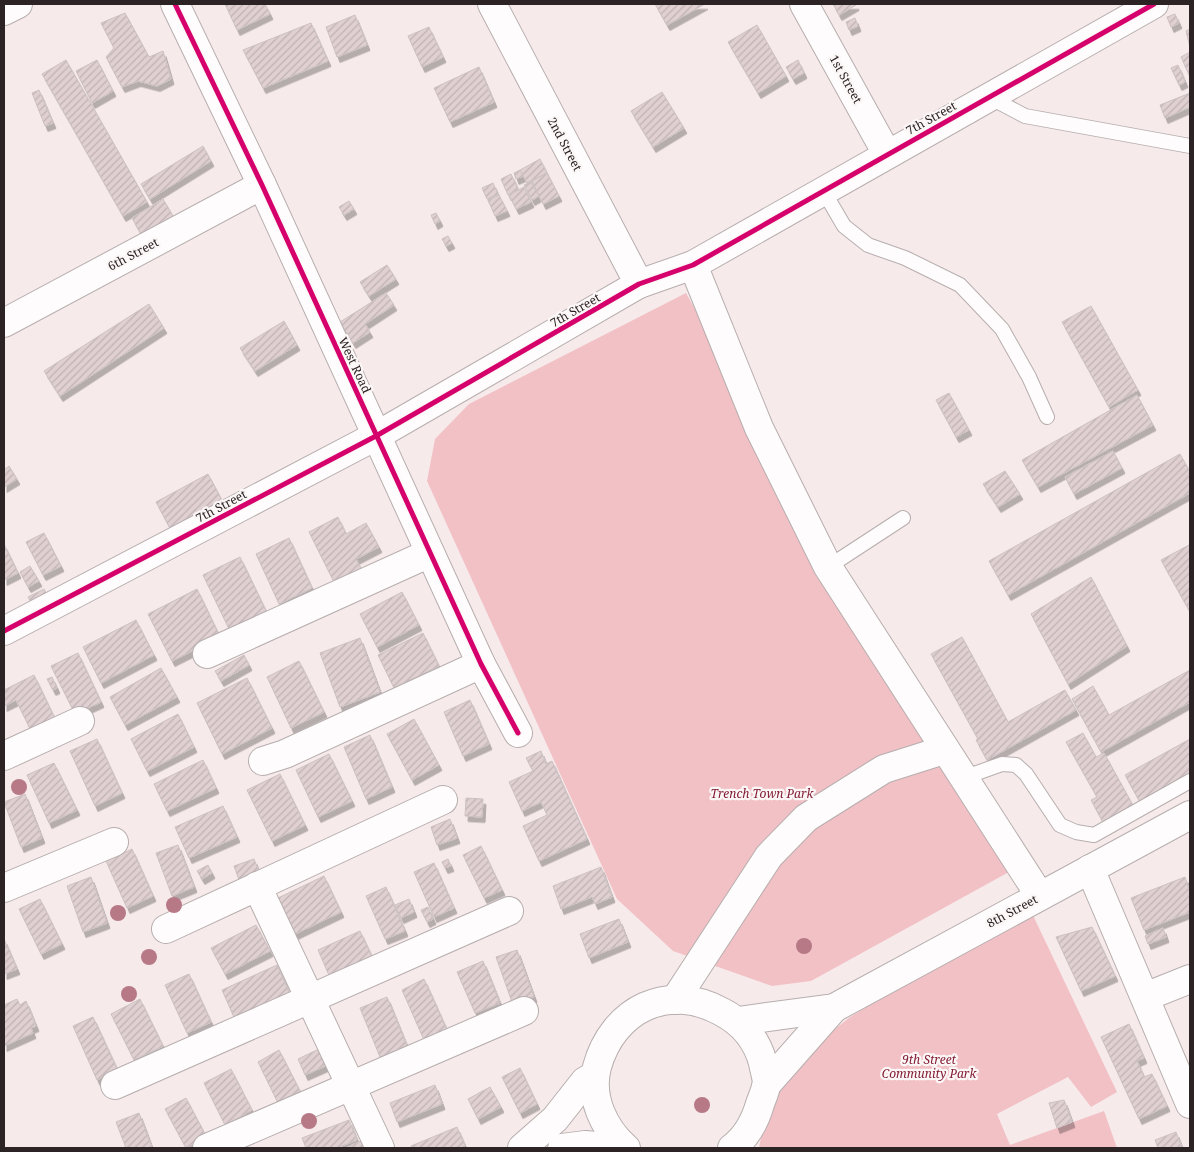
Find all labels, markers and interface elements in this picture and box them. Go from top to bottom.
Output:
street label: 1st Street [826,52,866,106]
street label: 7th Street [903,97,959,139]
street label: 2nd Street [544,114,586,174]
street label: 6th Street [105,234,161,274]
street label: 7th Street [547,289,603,331]
street label: West Road [335,334,376,396]
street label: 7th Street [193,486,249,526]
park label: Trench Town Park [711,785,815,802]
street label: 8th Street [984,891,1040,931]
park label: 9th Street Community Park [882,1051,977,1082]

